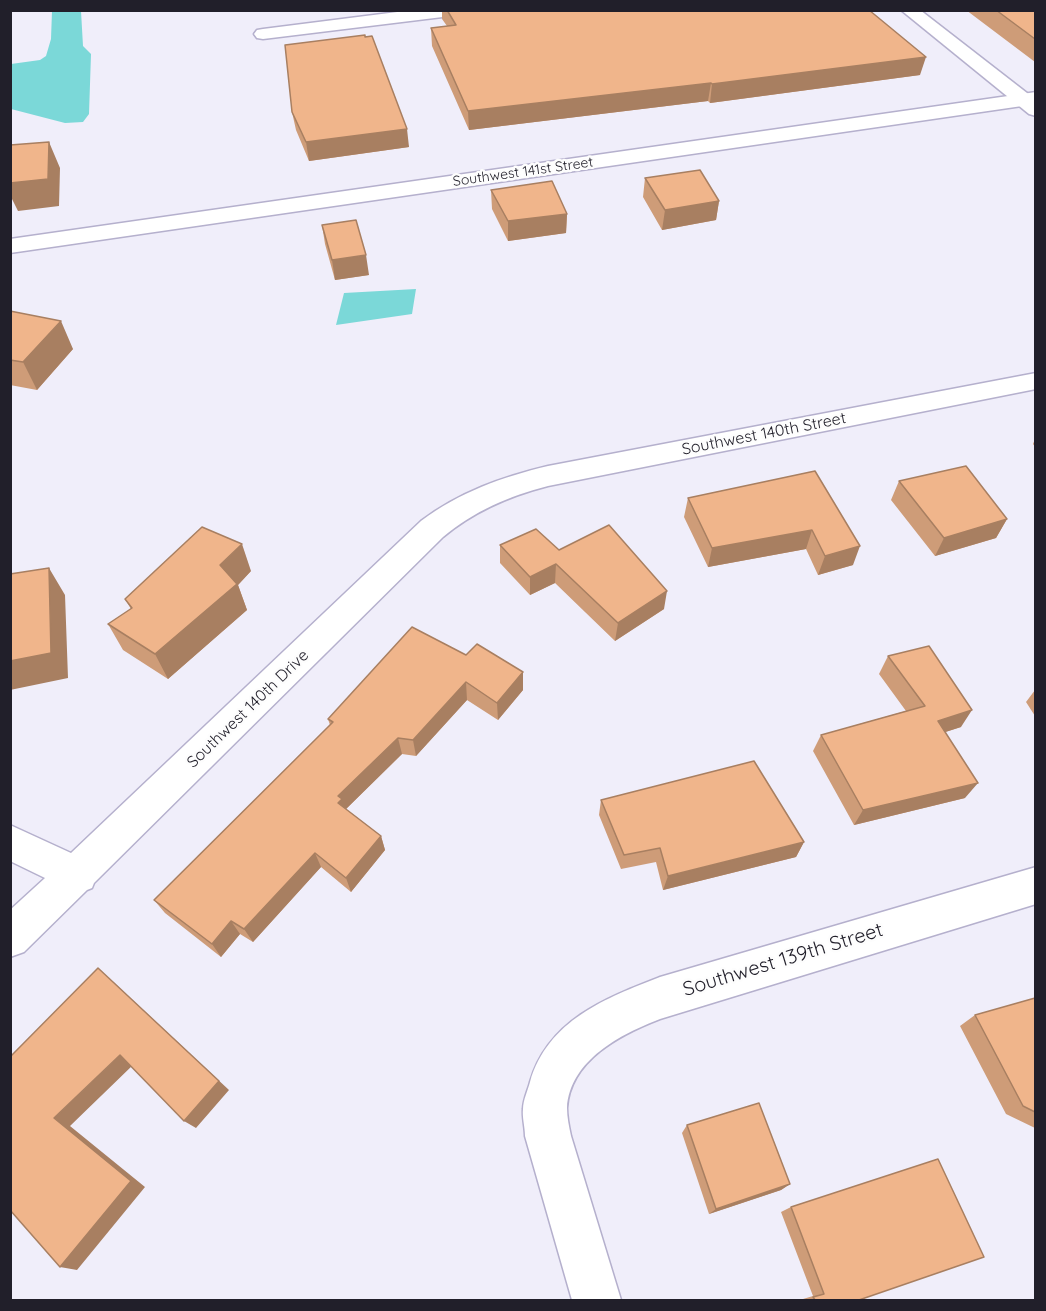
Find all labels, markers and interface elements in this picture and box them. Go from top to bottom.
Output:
street label: Southwest 141st Street [452,154,594,190]
street label: Southwest 140th Street [680,409,848,459]
street label: Southwest 140th Drive [183,646,313,772]
street label: Southwest 139th Street [680,918,886,1002]

